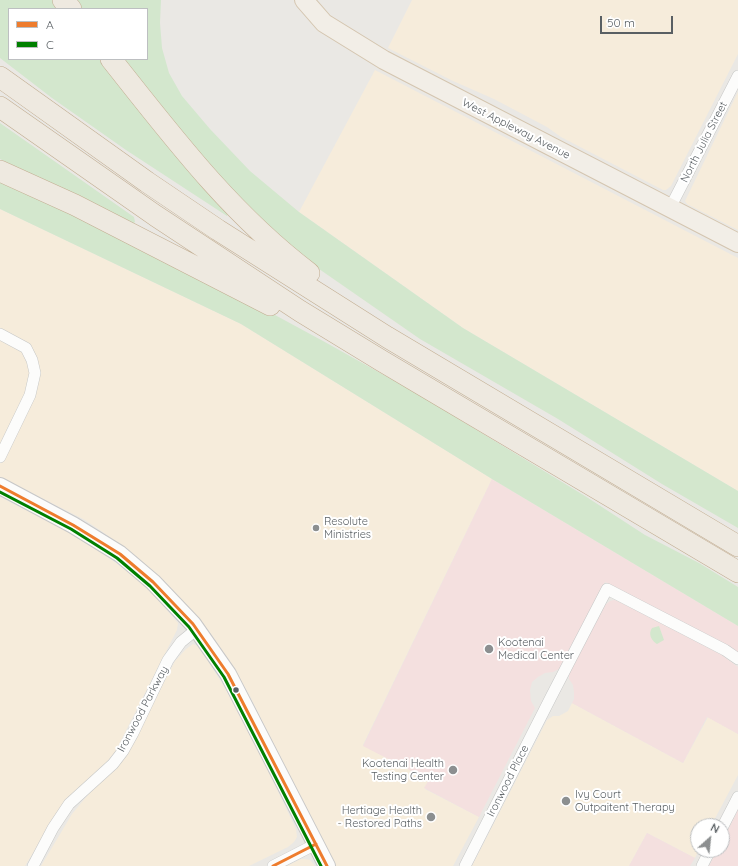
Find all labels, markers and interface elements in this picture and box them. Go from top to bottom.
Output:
legend [8,8,148,60]
scale bar [602,8,675,34]
text: 50 m [607,15,635,30]
text: A [46,17,54,32]
text: C [46,37,54,52]
street label: West Appleway Avenue [460,96,572,162]
street label: North Julia Street [678,99,730,185]
place label: Resolute Ministries [324,515,371,541]
marker: Resolute Ministries [311,523,321,533]
place label: Kootenai Medical Center [498,636,574,662]
marker: Kootenai Medical Center [483,643,495,655]
street label: Ironwood Parkway [115,664,171,754]
unlabelled marker [231,685,241,695]
street label: Ironwood Place [484,743,532,819]
place label: Kootenai Health Testing Center [362,757,444,783]
marker: Kootenai Health Testing Center [447,764,459,776]
place label: Ivy Court Outpaitent Therapy [575,788,675,814]
marker: Ivy Court Outpaitent Therapy [560,795,572,807]
place label: Hertiage Health - Restored Paths [338,804,422,830]
marker: Hertiage Health - Restored Paths [425,811,437,823]
north arrow [690,818,730,858]
text: N [708,820,722,836]

